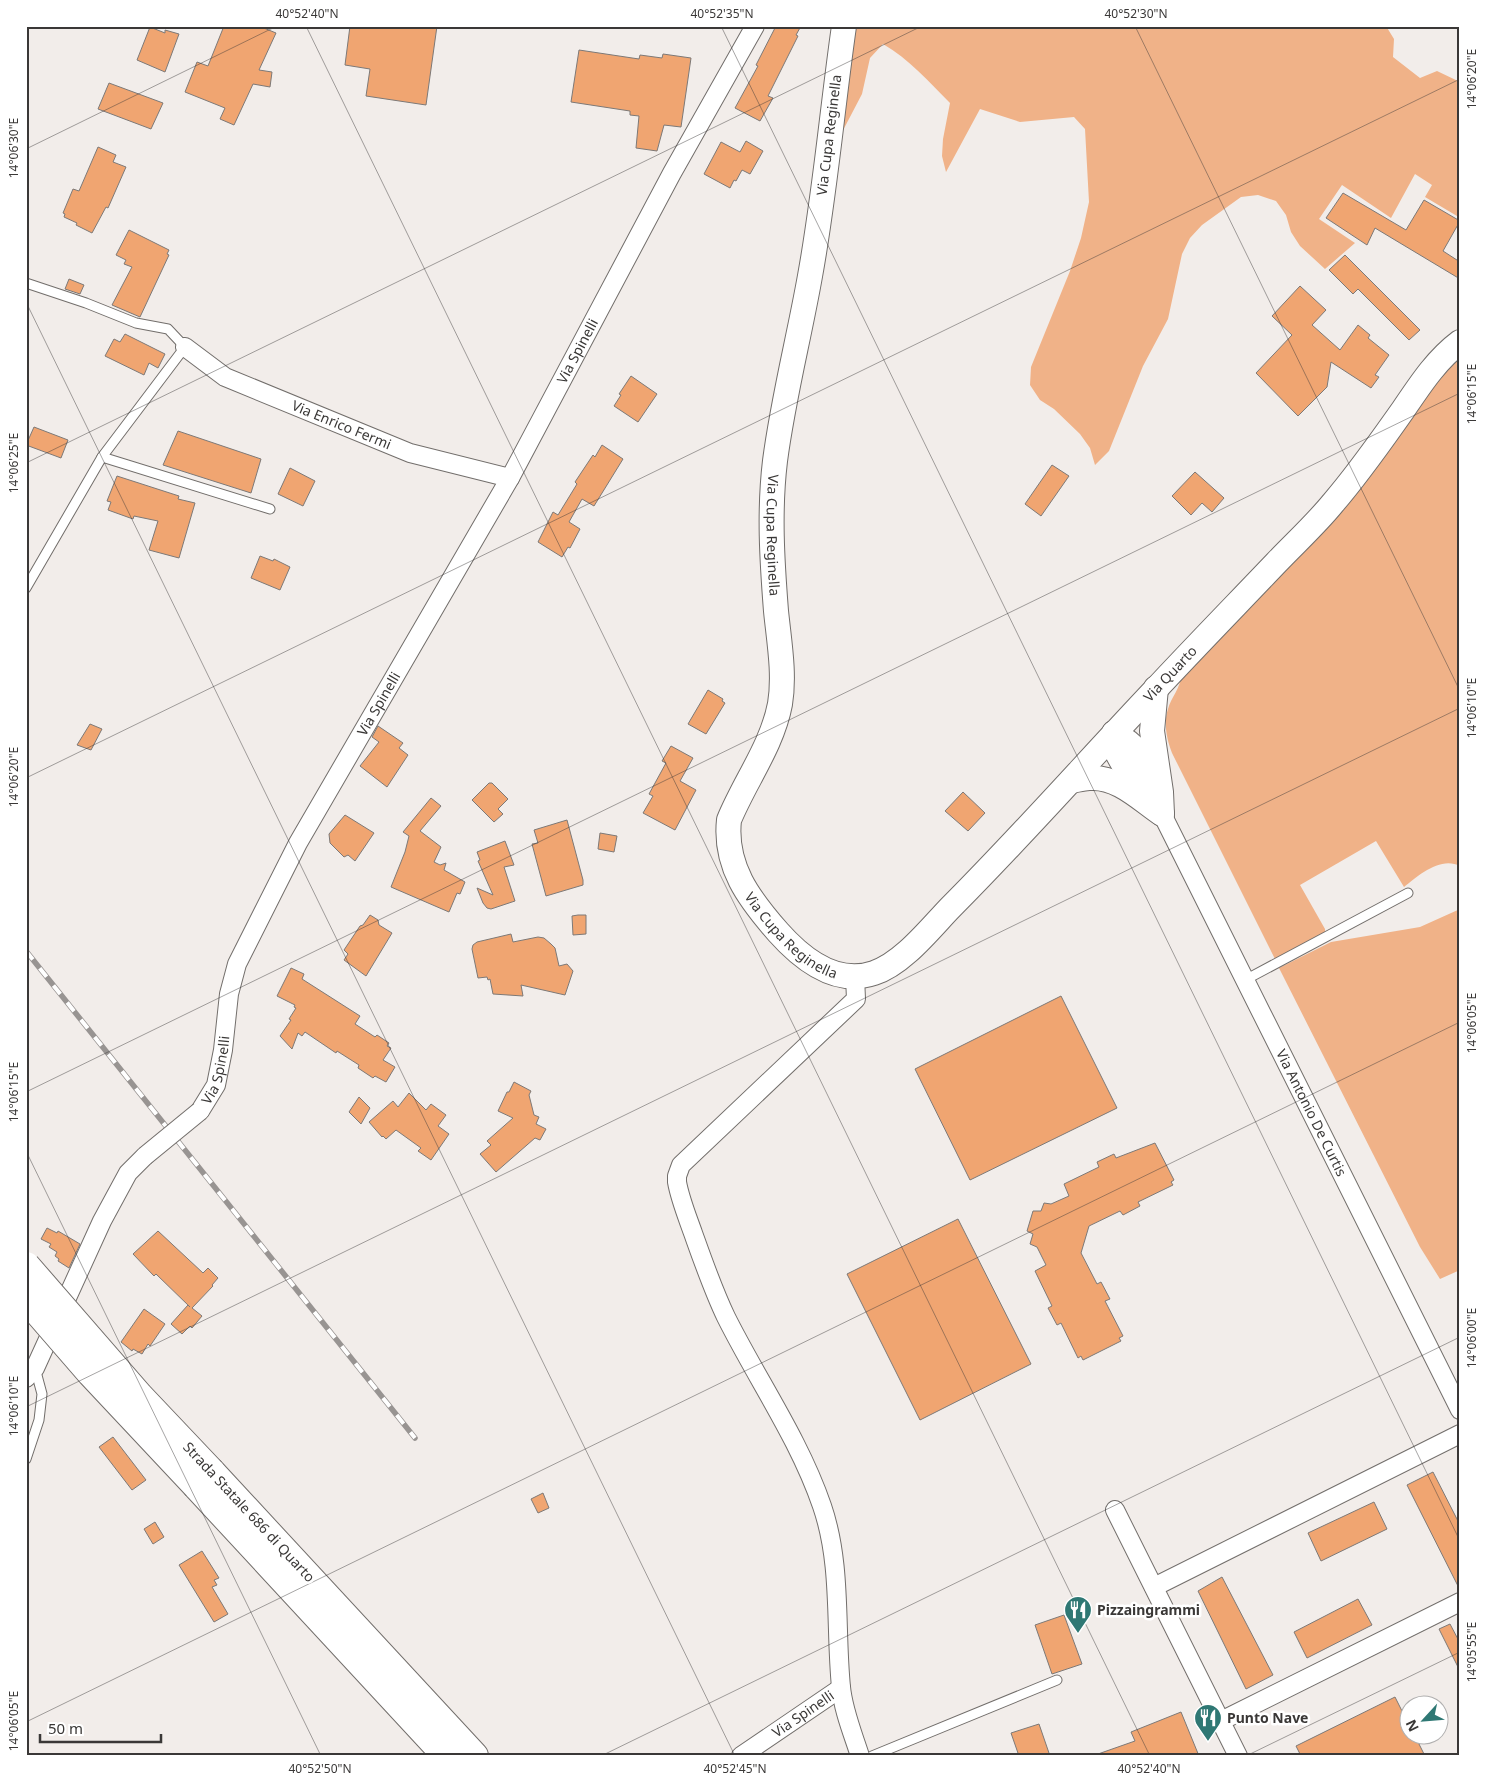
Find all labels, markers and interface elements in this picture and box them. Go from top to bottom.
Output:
text: 40°52'40"N [275,5,339,22]
text: 40°52'35"N [690,5,754,22]
text: 40°52'30"N [1104,5,1168,22]
text: 14°06'20"E [1463,49,1480,109]
street label: Via Cupa Reginella [812,73,845,196]
text: 14°06'30"E [5,118,22,178]
street label: Via Spinelli [552,315,602,387]
text: 14°06'15"E [1463,364,1480,424]
street label: Via Enrico Fermi [289,395,394,453]
text: 14°06'25"E [5,433,22,493]
street label: Via Cupa Reginella [763,474,785,597]
street label: Via Quarto [1139,641,1201,706]
street label: Via Spinelli [352,668,404,739]
text: 14°06'10"E [1463,678,1480,738]
text: 14°06'20"E [5,747,22,807]
street label: Via Cupa Reginella [741,888,840,983]
text: 14°06'05"E [1463,993,1480,1053]
street label: Via Spinelli [196,1035,233,1108]
street label: Via Antonio De Curtis [1272,1046,1352,1179]
text: 14°06'15"E [5,1062,22,1122]
text: 14°06'00"E [1463,1308,1480,1368]
text: 14°06'10"E [5,1376,22,1436]
street label: Strada Statale 686 di Quarto [179,1437,319,1586]
restaurant icon: Pizzaingrammi [1063,1595,1093,1634]
place label: Pizzaingrammi [1097,1600,1200,1619]
text: 14°05'55"E [1463,1622,1480,1682]
street label: Via Spinelli [768,1686,837,1741]
text: 14°06'05"E [5,1691,22,1751]
north arrow [1398,1694,1448,1744]
restaurant icon: Punto Nave [1193,1703,1223,1742]
place label: Punto Nave [1227,1708,1308,1727]
scale bar [40,1712,161,1744]
text: N [1401,1717,1423,1735]
text: 50 m [48,1718,83,1738]
text: 40°52'50"N [288,1760,352,1777]
text: 40°52'45"N [703,1760,767,1777]
text: 40°52'40"N [1117,1760,1181,1777]

